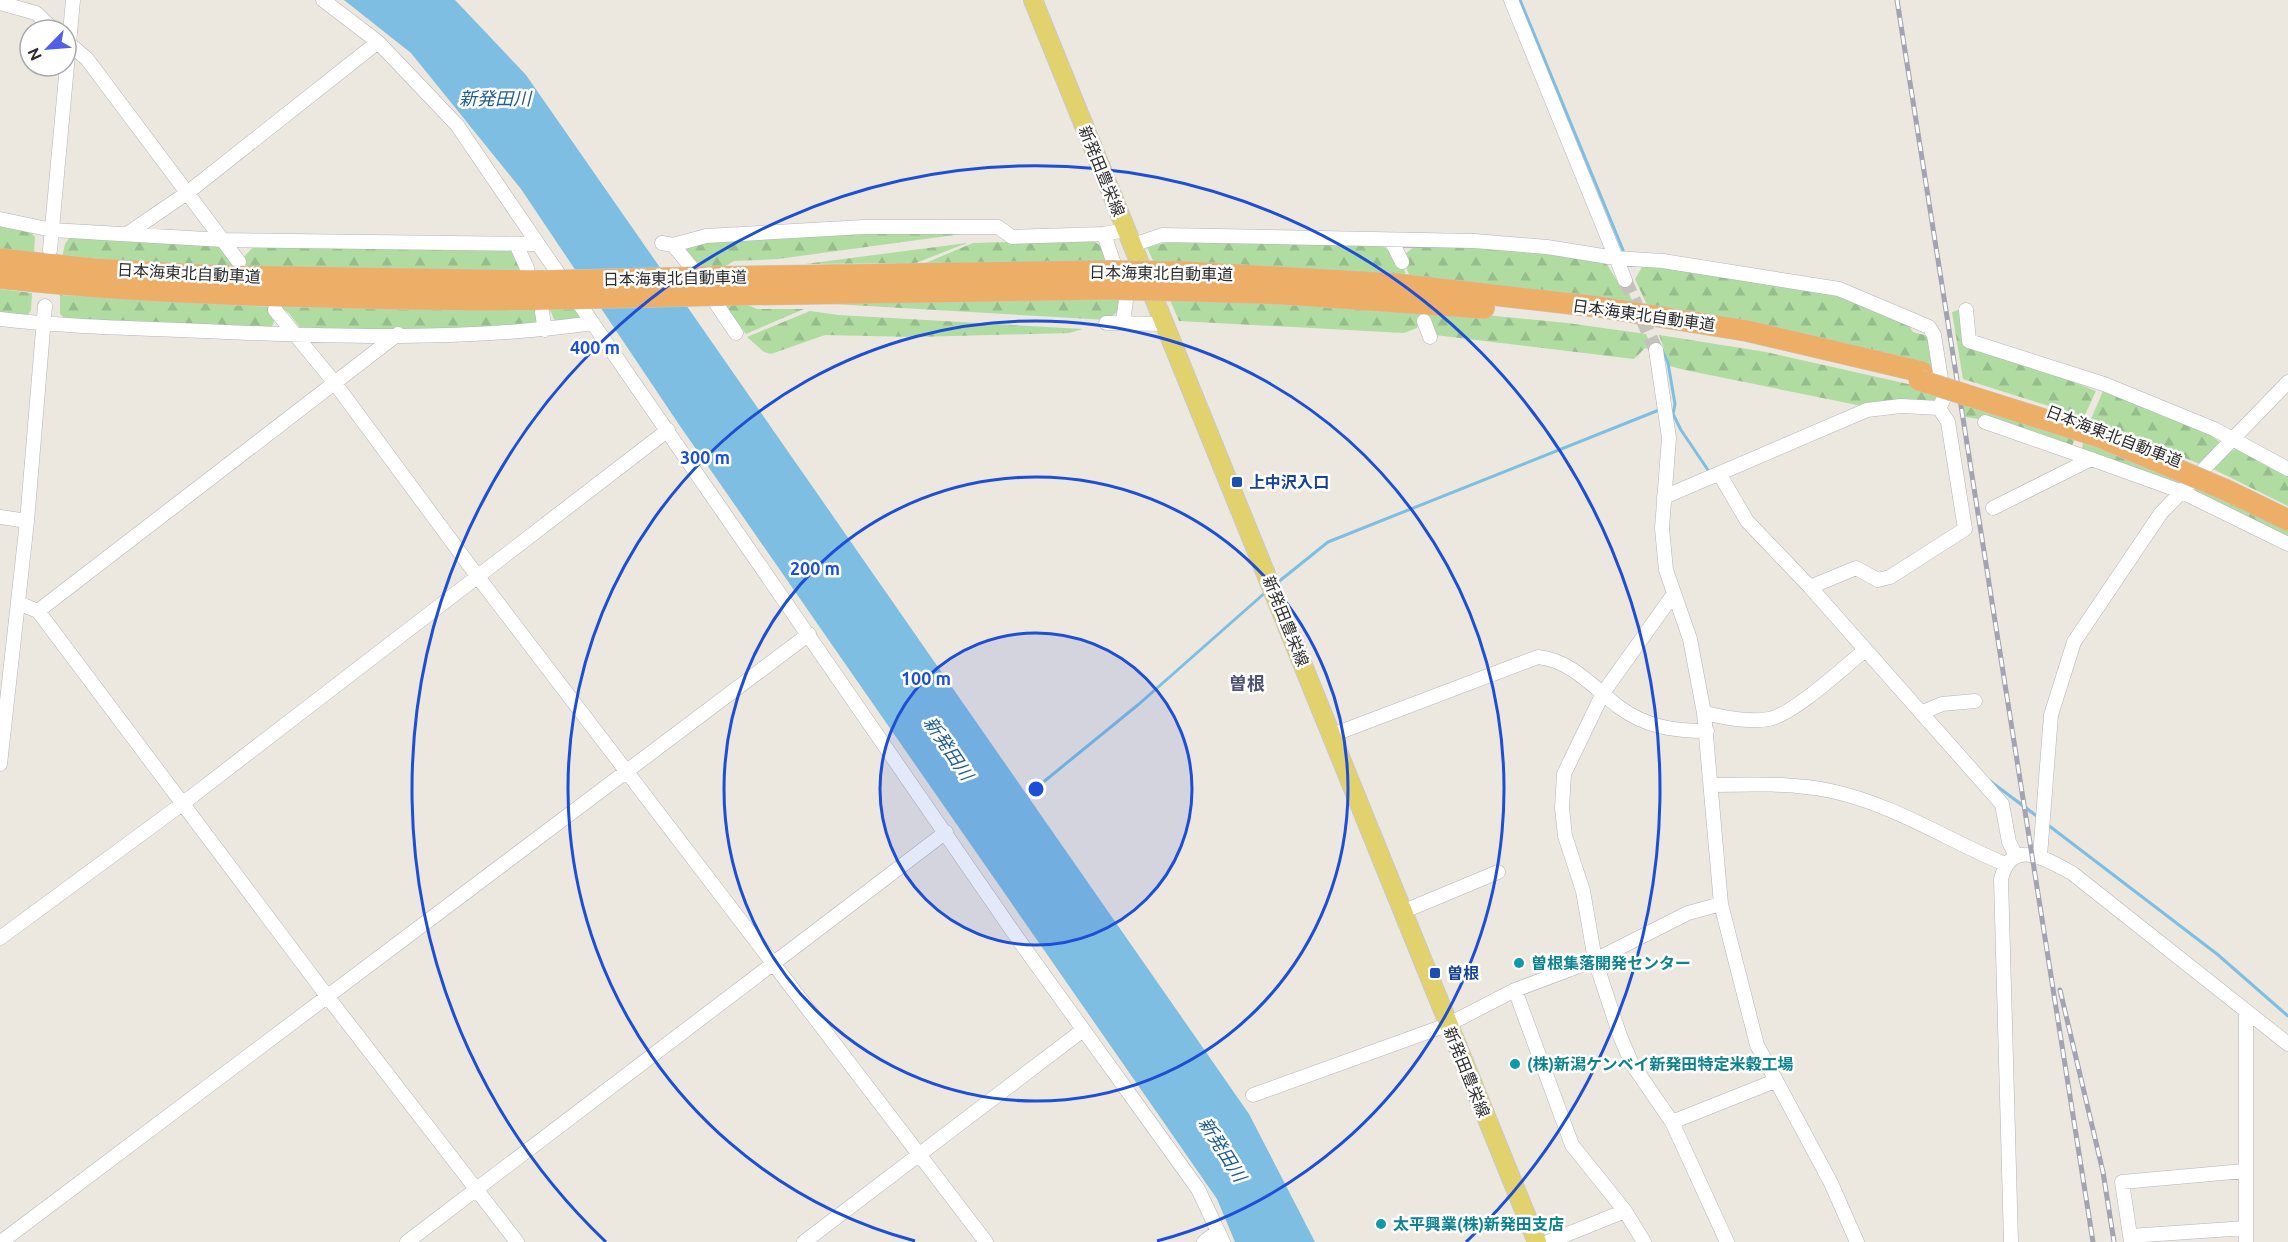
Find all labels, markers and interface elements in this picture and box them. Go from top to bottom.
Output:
north arrow [18,18,78,78]
text: N [24,45,45,64]
water label: 新発田川 [459,88,533,108]
street label: 新発田豊栄線 [1076,123,1128,219]
street label: 日本海東北自動車道 [117,260,261,286]
street label: 日本海東北自動車道 [1089,263,1233,283]
street label: 日本海東北自動車道 [603,268,747,288]
street label: 日本海東北自動車道 [1571,296,1717,334]
text: 400 m [570,337,620,357]
street label: 日本海東北自動車道 [2044,402,2184,470]
text: 300 m [680,447,730,467]
place label: 上中沢入口 [1249,473,1329,491]
marker: 上中沢入口 [1230,475,1244,489]
text: 200 m [790,558,840,578]
street label: 新発田豊栄線 [1260,573,1312,669]
text: 100 m [901,668,951,688]
district label: 曽根 [1229,673,1265,693]
water label: 新発田川 [921,713,979,785]
centre of rings [1026,779,1046,799]
place label: 曽根集落開発センター [1531,954,1691,972]
marker: 曽根集落開発センター [1512,956,1526,970]
place label: 曽根 [1447,964,1479,982]
marker: 曽根 [1428,966,1442,980]
street label: 新発田豊栄線 [1441,1024,1493,1120]
place label: (株)新潟ケンベイ新発田特定米穀工場 [1527,1055,1794,1074]
marker: (株)新潟ケンベイ新発田特定米穀工場 [1508,1057,1522,1071]
water label: 新発田川 [1195,1113,1252,1187]
place label: 太平興業(株)新発田支店 [1393,1215,1564,1234]
marker: 太平興業(株)新発田支店 [1374,1217,1388,1231]

